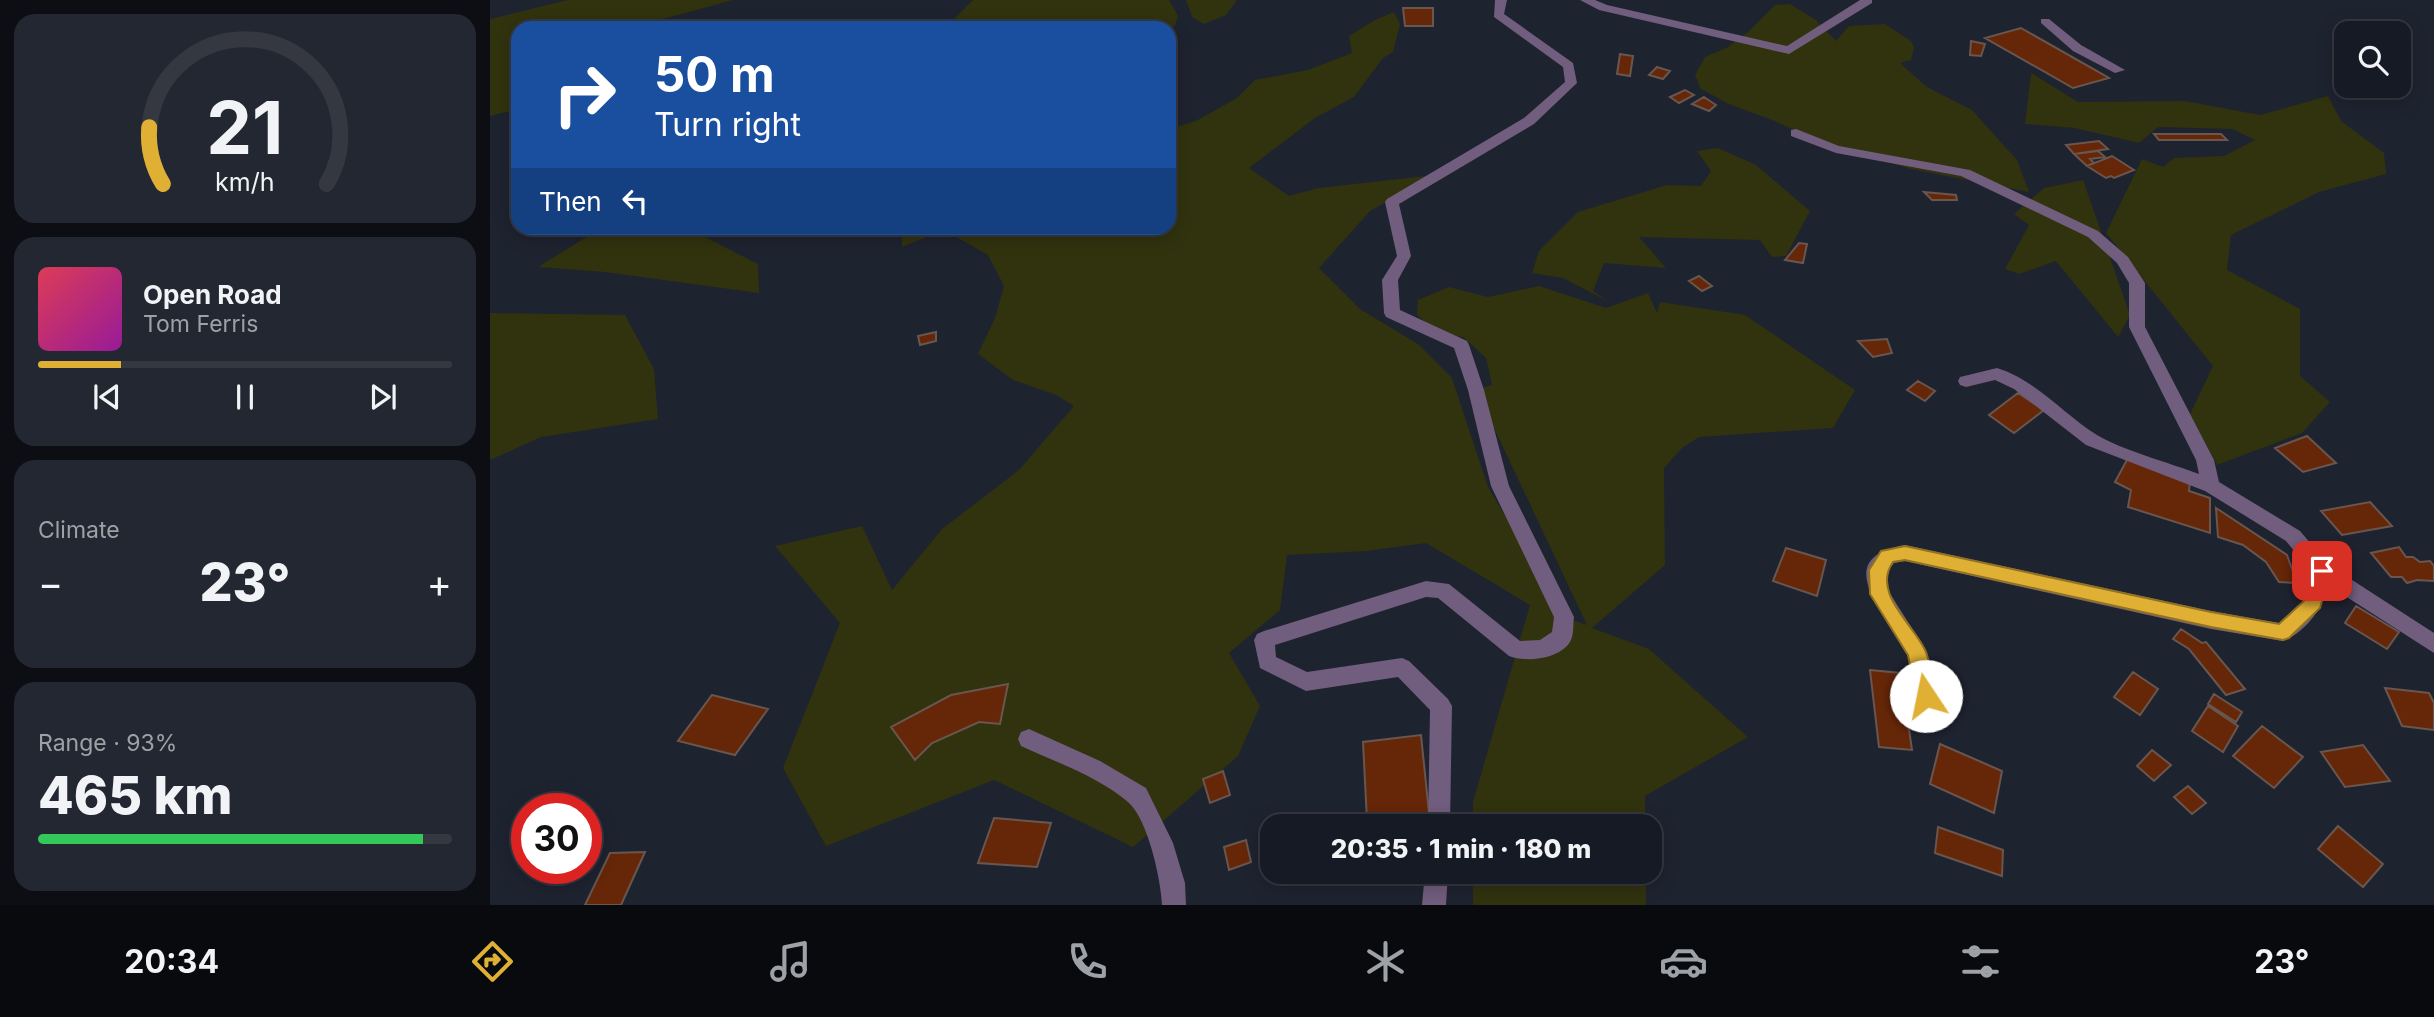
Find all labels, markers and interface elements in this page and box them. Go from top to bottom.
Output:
map controls [2334,21,2411,98]
button: search [2334,21,2411,98]
text: 50 m [654,45,775,104]
icon: right [539,49,630,140]
text: 21 [206,84,284,173]
text: Turn right [654,105,801,144]
text: km/h [215,167,275,197]
icon: left [616,182,654,220]
text: Then [539,186,602,217]
text: Open Road [143,279,282,310]
text: Tom Ferris [143,310,258,338]
icon: previous [88,378,126,416]
icon: pause [226,378,264,416]
icon: next [364,378,402,416]
text: Climate [38,516,120,544]
pin [2292,541,2352,601]
text: 23° [199,551,291,614]
icon: arrive [2303,552,2341,590]
text: − [38,560,63,606]
text: + [427,560,452,606]
position arrow [1889,659,1963,733]
text: Range · 93% [38,729,177,757]
text: 465 km [38,764,233,827]
speed limit sign: 30 [511,793,602,884]
text: 20:35 · 1 min · 180 m [1331,833,1591,864]
icon: directions [468,937,517,986]
icon: music [766,937,815,986]
icon: phone [1063,937,1112,986]
icon: climate [1361,937,1410,986]
icon: car [1659,937,1708,986]
icon: filters [1956,937,2005,986]
text: 20:34 [124,942,219,981]
text: 23° [2254,942,2310,981]

